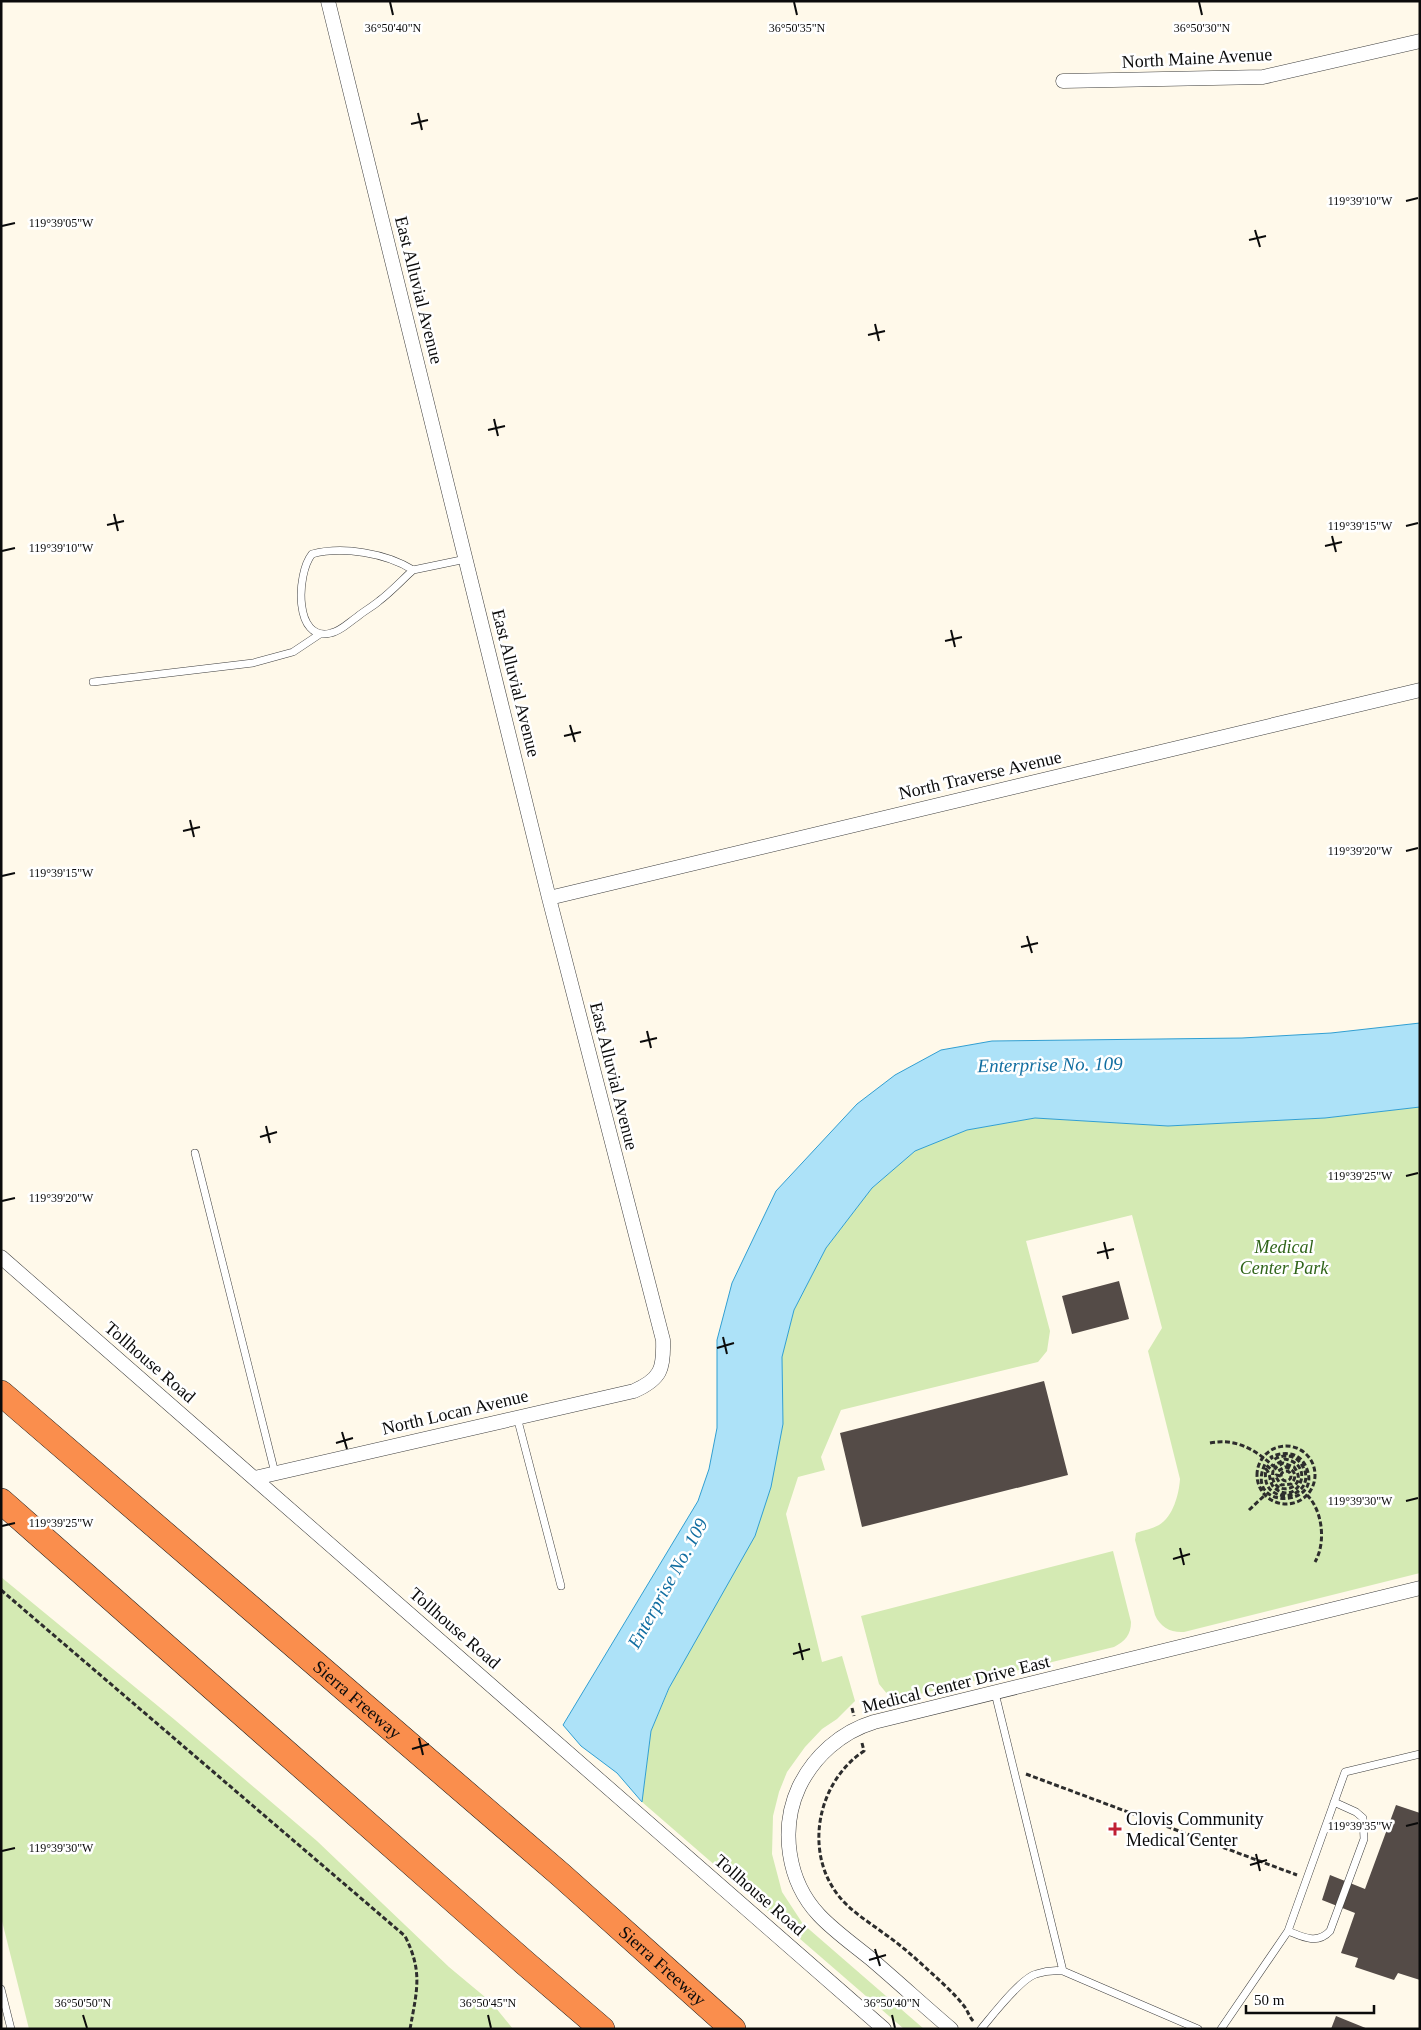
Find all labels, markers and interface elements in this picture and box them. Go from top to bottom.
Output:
text: 36°50'40"N [365,21,422,35]
text: 36°50'35"N [769,21,826,35]
text: 36°50'30"N [1174,21,1231,35]
street label: North Maine Avenue [1121,44,1273,72]
text: 119°39'10"W [1328,194,1393,208]
street label: East Alluvial Avenue [391,214,447,366]
text: 119°39'05"W [29,216,94,230]
text: 119°39'15"W [1328,519,1393,533]
text: 119°39'10"W [29,541,94,555]
street label: East Alluvial Avenue [488,607,544,759]
street label: North Traverse Avenue [897,747,1063,803]
text: 119°39'20"W [1328,844,1393,858]
text: 119°39'15"W [29,866,94,880]
street label: East Alluvial Avenue [586,1000,642,1152]
water label: Enterprise No. 109 [976,1053,1123,1076]
text: 119°39'25"W [1328,1169,1393,1183]
text: 119°39'20"W [29,1191,94,1205]
park label: Medical Center Park [1240,1237,1329,1278]
street label: Tollhouse Road [101,1317,199,1407]
street label: North Locan Avenue [380,1385,530,1439]
text: 119°39'30"W [1328,1494,1393,1508]
water label: Enterprise No. 109 [623,1514,712,1653]
text: 119°39'25"W [29,1516,94,1530]
street label: Tollhouse Road [406,1583,504,1673]
street label: Medical Center Drive East [860,1651,1052,1717]
street label: Sierra Freeway [309,1656,405,1743]
place label: Clovis Community Medical Center [1126,1809,1264,1850]
text: 119°39'35"W [1328,1819,1393,1833]
marker: Clovis Community Medical Center [1108,1822,1122,1836]
text: 119°39'30"W [29,1841,94,1855]
street label: Tollhouse Road [711,1850,809,1940]
street label: Sierra Freeway [615,1922,710,2010]
scale bar [1246,1982,1374,2014]
text: 50 m [1254,1992,1285,2008]
text: 36°50'50"N [55,1996,112,2010]
text: 36°50'45"N [460,1996,517,2010]
text: 36°50'40"N [864,1996,921,2010]

